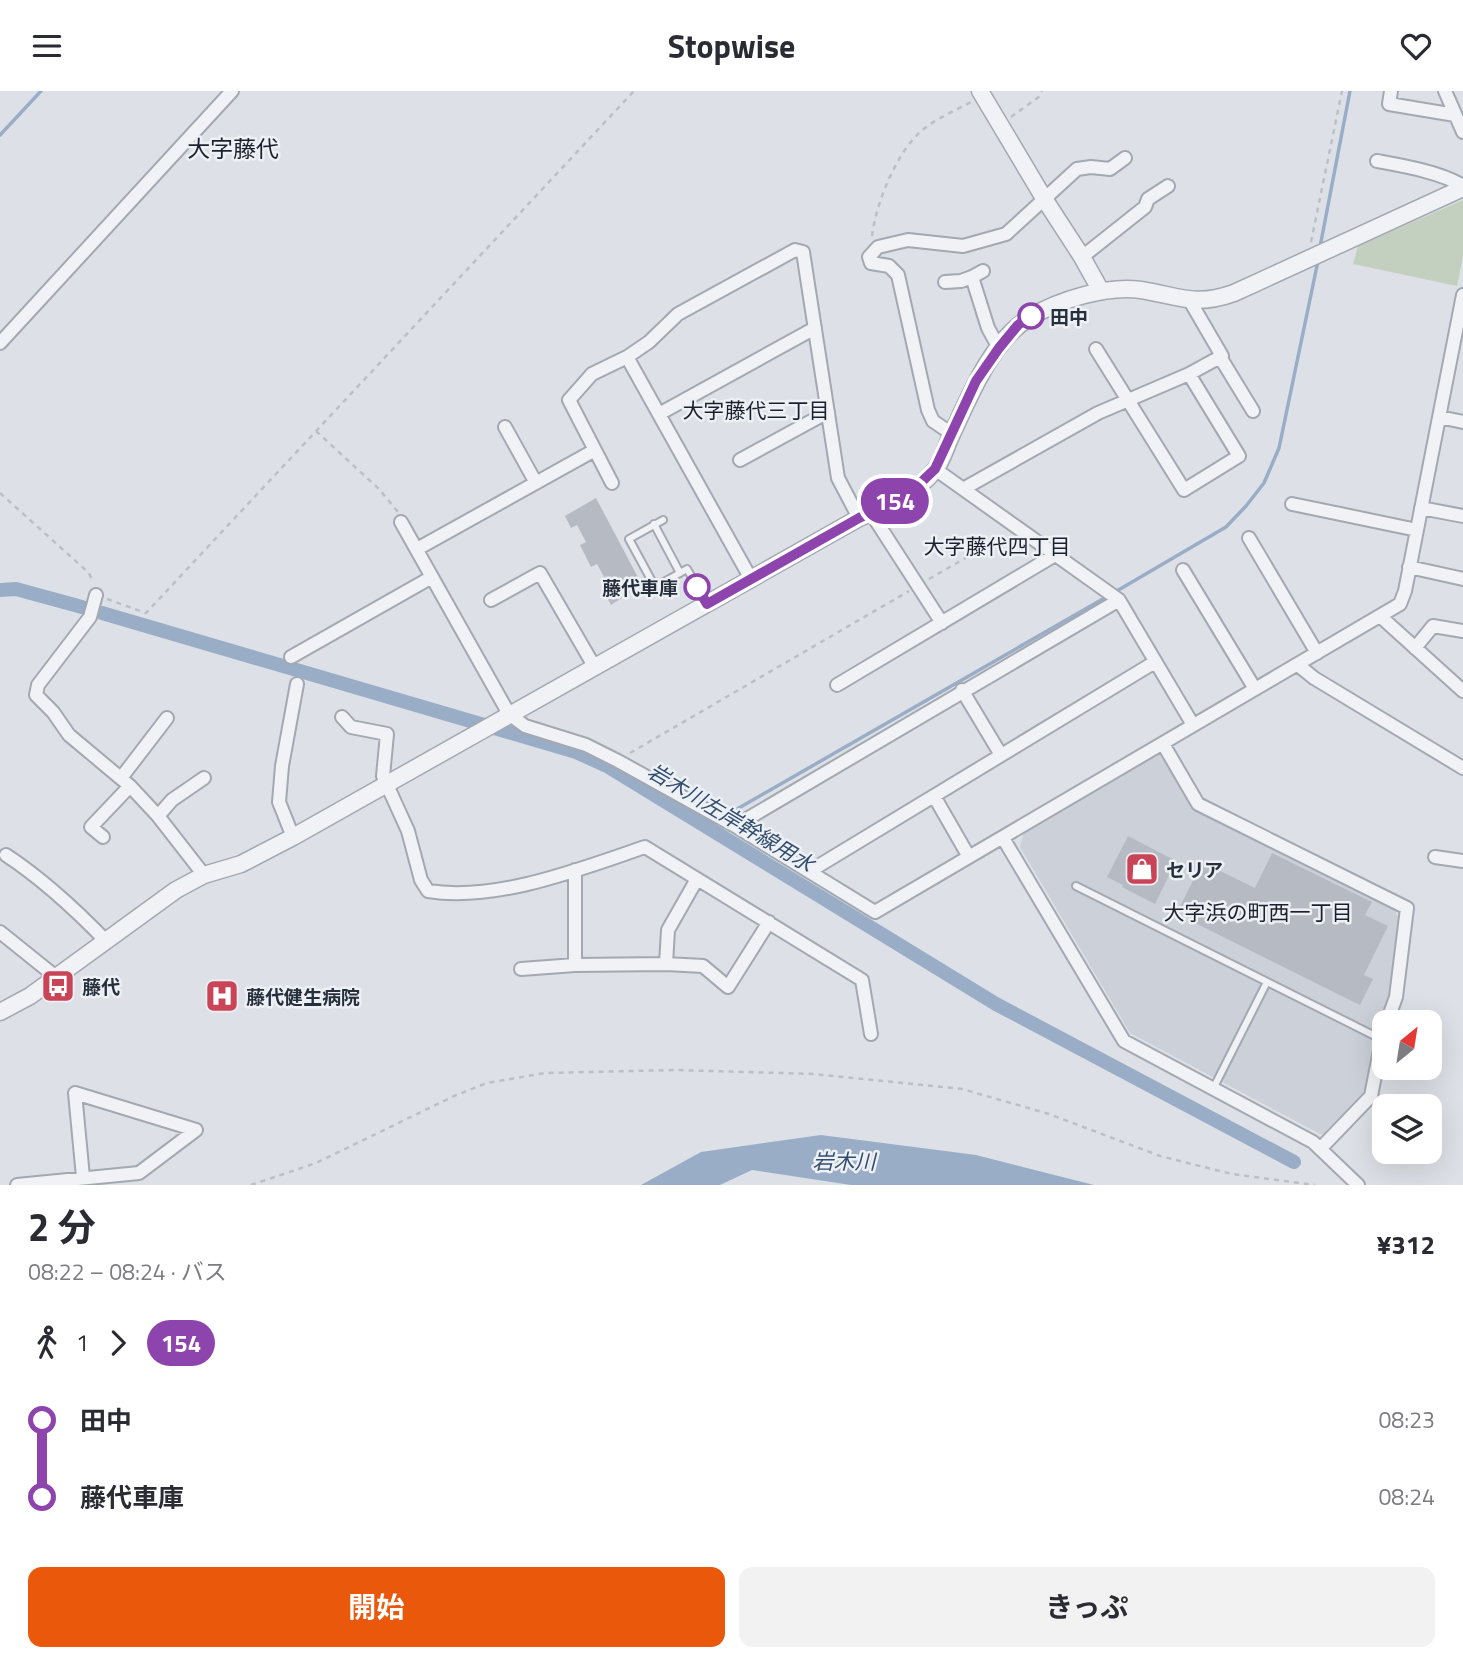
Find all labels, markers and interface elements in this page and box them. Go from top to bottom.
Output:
text: Stopwise [668,22,795,70]
icon: menu [28,27,66,65]
icon: heart [1397,27,1435,65]
district label: 大字藤代 [187,131,279,166]
place label: 田中 [1050,302,1088,331]
marker: 田中 [1018,303,1044,329]
district label: 大字藤代三丁目 [683,394,830,426]
line badge: 154 [855,478,935,524]
text: 154 [875,483,915,519]
district label: 大字藤代四丁目 [924,530,1071,562]
place label: 藤代車庫 [602,573,678,602]
marker: 藤代車庫 [684,574,710,600]
water label: 岩木川左岸幹線用水 [642,755,822,880]
shop icon: セリア [1123,850,1161,888]
place label: セリア [1166,855,1223,884]
district label: 大字浜の町西一丁目 [1164,896,1353,928]
bus stop icon: 藤代 [39,967,77,1005]
place label: 藤代 [82,972,120,1001]
hospital icon: 藤代健生病院 [203,977,241,1015]
place label: 藤代健生病院 [246,982,360,1011]
north arrow [1372,1010,1442,1080]
map controls [1372,1010,1442,1164]
button: layers [1372,1094,1442,1164]
water label: 岩木川 [813,1145,877,1177]
text: 2 分 [28,1198,96,1256]
text: ¥312 [1377,1225,1435,1264]
text: 08:22 – 08:24 · バス [28,1254,227,1289]
icon: walk [28,1324,66,1362]
icon: forward [99,1324,137,1362]
text: 1 [76,1325,89,1360]
text: 154 [161,1325,201,1361]
text: 田中 [80,1401,132,1440]
text: 08:23 [1378,1402,1435,1437]
text: 藤代車庫 [80,1478,184,1517]
text: 08:24 [1378,1479,1435,1514]
button: 開始 [28,1567,725,1647]
button: きっぷ [739,1567,1435,1647]

